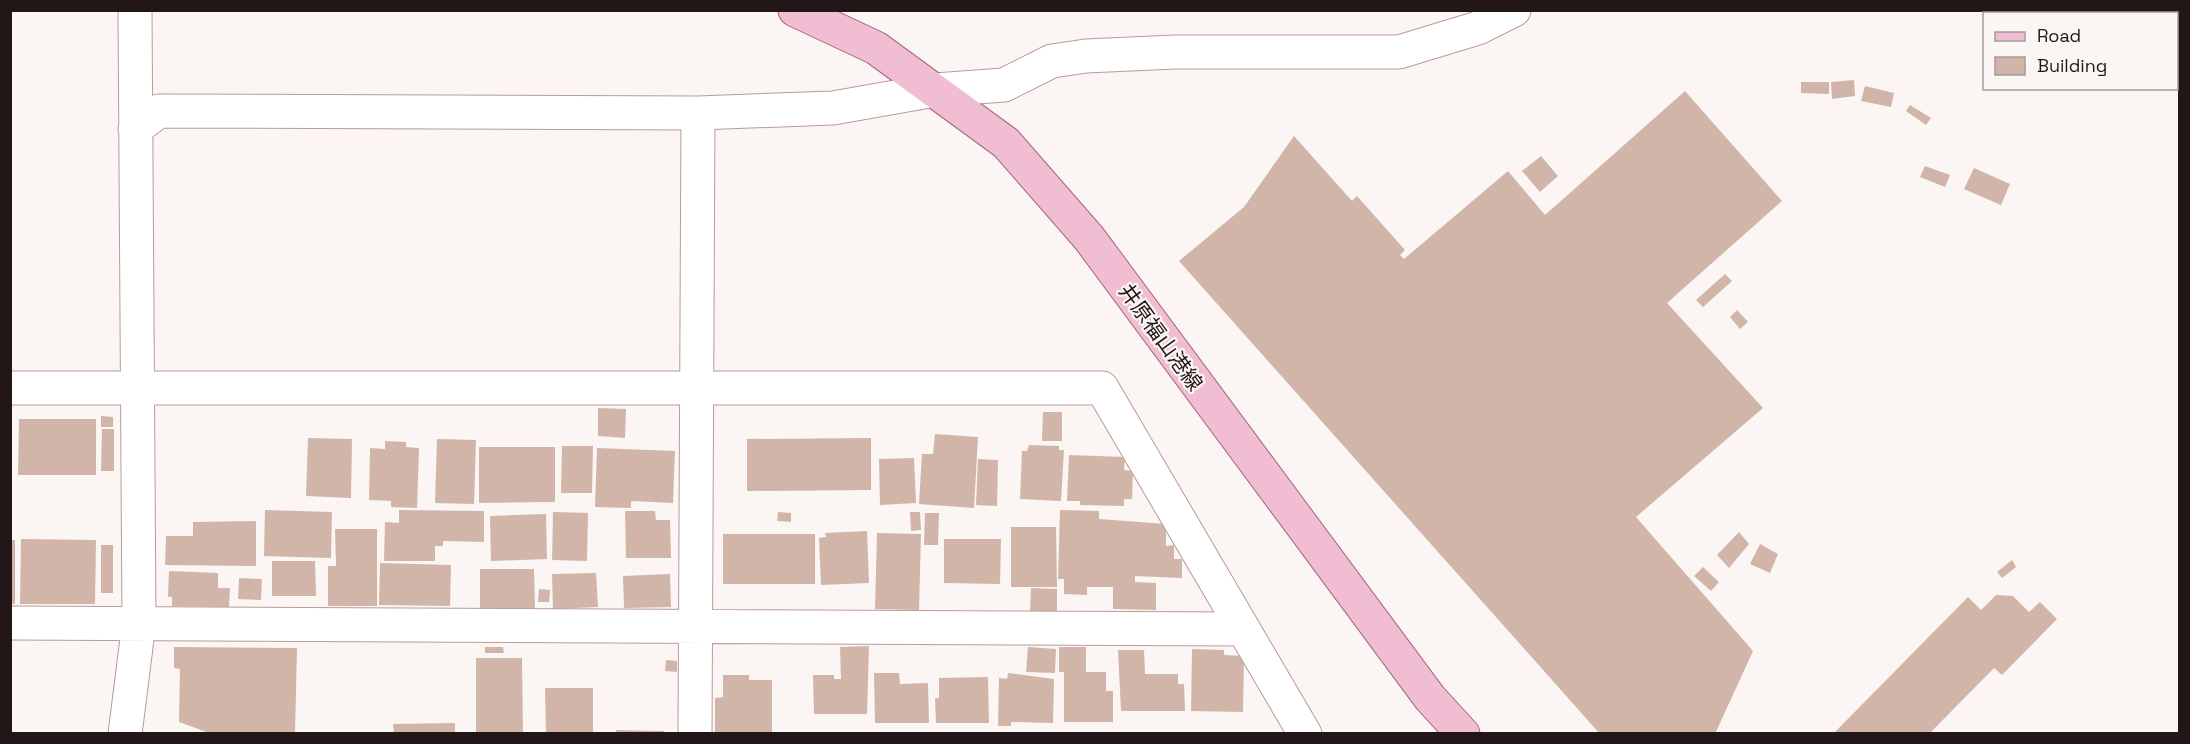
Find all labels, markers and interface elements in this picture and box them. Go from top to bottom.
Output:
legend [1983,12,2178,90]
text: Road [2037,24,2081,47]
text: Building [2037,54,2107,77]
street label: 井原福山港線 [1113,278,1209,396]

